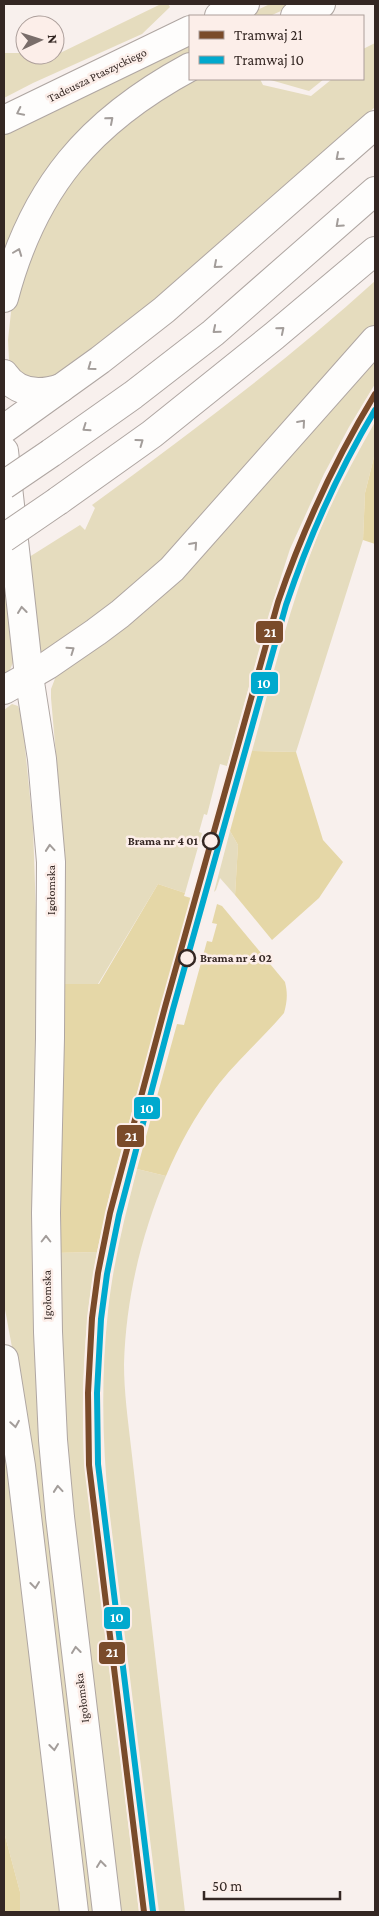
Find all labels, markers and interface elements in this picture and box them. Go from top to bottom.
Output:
north arrow [15,15,65,65]
legend [189,15,364,80]
text: Tramwaj 21 [234,27,303,44]
text: N [45,34,61,45]
street label: Tadeusza Ptaszyckiego [45,45,149,105]
text: Tramwaj 10 [234,52,304,69]
one-way arrow [16,106,25,117]
one-way arrow [104,116,113,125]
one-way arrow [336,152,345,161]
one-way arrow [335,218,344,227]
one-way arrow [12,248,22,256]
one-way arrow [214,259,223,268]
one-way arrow [213,324,222,332]
one-way arrow [275,328,284,336]
one-way arrow [87,361,97,370]
one-way arrow [296,420,305,429]
one-way arrow [82,422,92,431]
one-way arrow [135,439,144,449]
one-way arrow [189,542,198,551]
one-way arrow [17,605,28,613]
line badge: 21 [255,620,284,644]
text: 21 [264,624,276,640]
one-way arrow [65,647,75,656]
line badge: 10 [250,671,279,695]
text: 10 [257,675,271,691]
marker: Brama nr 4 01 [202,832,220,850]
place label: Brama nr 4 01 [128,834,199,848]
one-way arrow [45,844,56,852]
street label: Igołomska [44,865,58,915]
marker: Brama nr 4 02 [178,949,196,967]
place label: Brama nr 4 02 [200,951,272,965]
line badge: 10 [133,1096,161,1120]
text: 10 [140,1100,154,1116]
line badge: 21 [116,1124,145,1148]
text: 21 [125,1128,137,1144]
one-way arrow [41,1235,51,1242]
street label: Igołomska [40,1269,54,1320]
one-way arrow [9,1420,19,1428]
one-way arrow [53,1485,64,1493]
one-way arrow [29,1581,40,1589]
line badge: 10 [103,1606,131,1630]
text: 10 [110,1609,124,1625]
line badge: 21 [98,1641,126,1665]
text: 21 [106,1644,118,1660]
one-way arrow [71,1646,82,1654]
street label: Igołomska [72,1672,92,1724]
one-way arrow [48,1743,59,1751]
one-way arrow [96,1860,107,1868]
scale bar [204,1868,340,1900]
text: 50 m [212,1878,242,1894]

